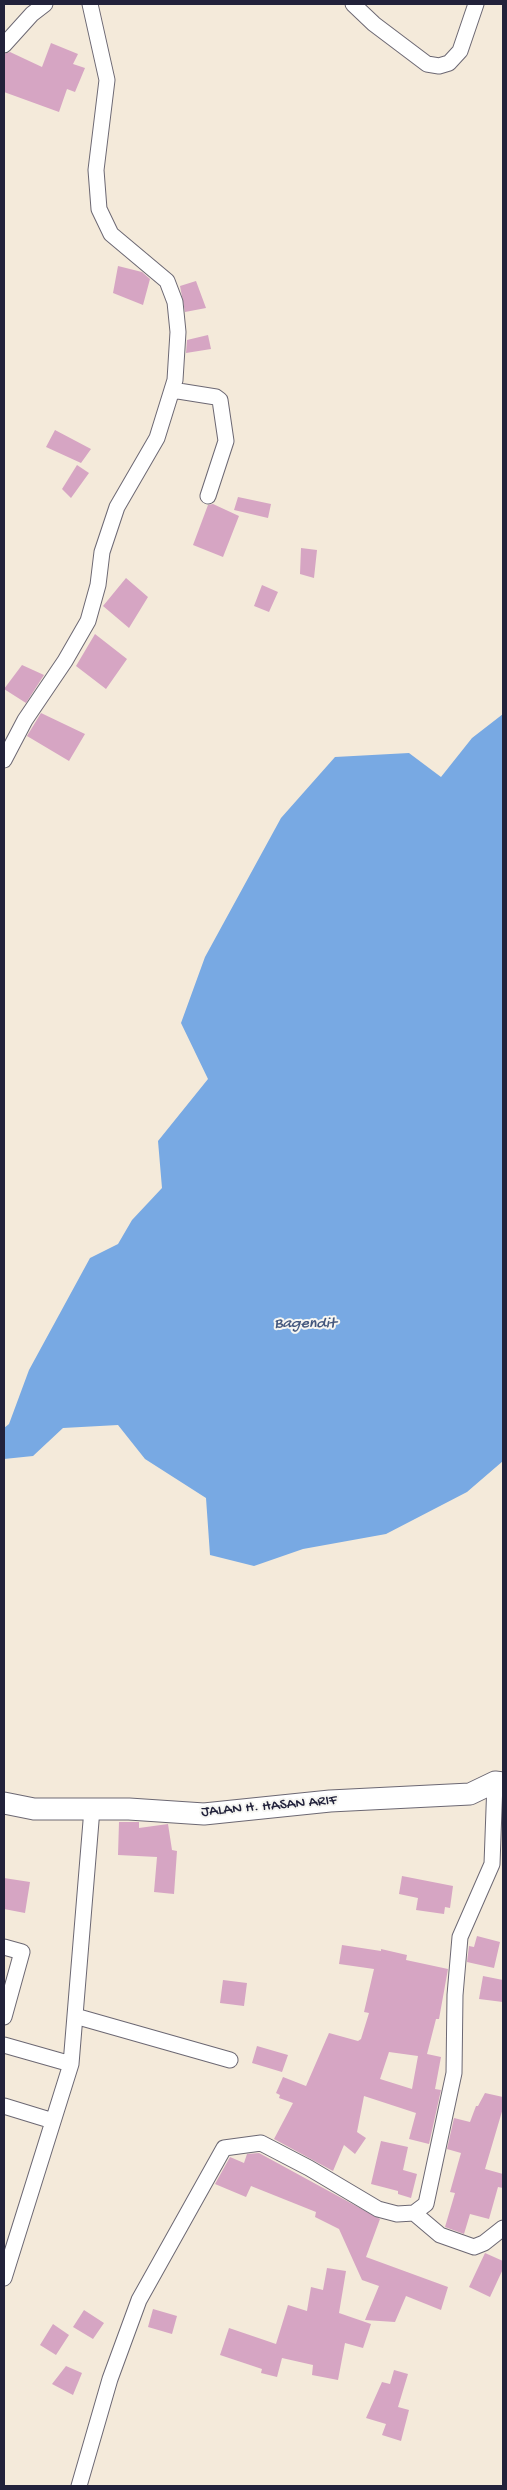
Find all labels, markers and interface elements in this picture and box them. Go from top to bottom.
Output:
water label: Bagendit [274,1315,336,1335]
street label: JALAN H. HASAN ARIF [201,1792,337,1822]

